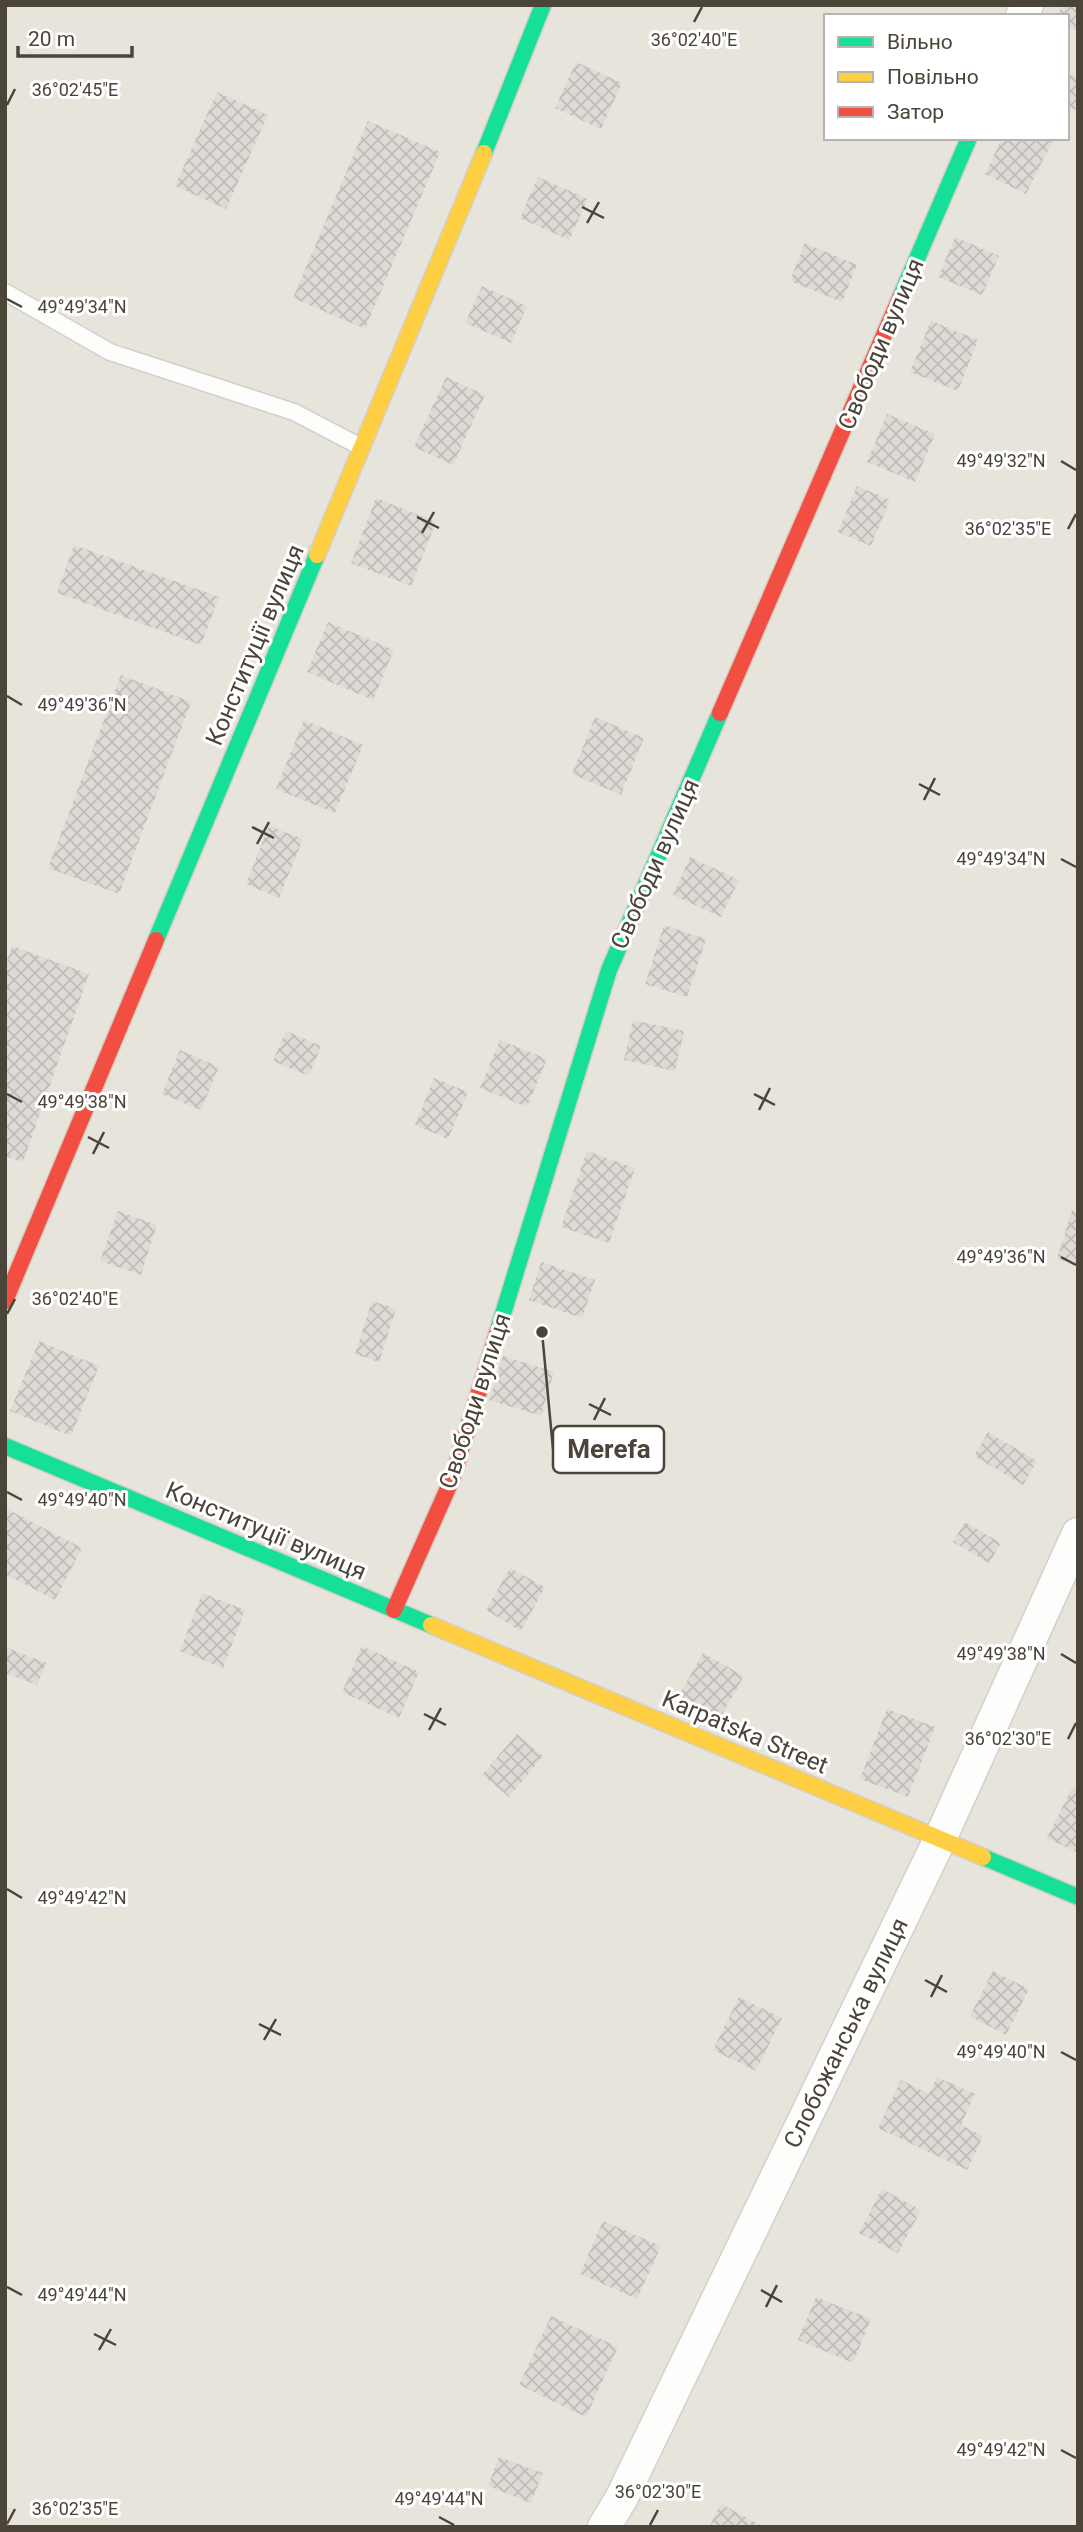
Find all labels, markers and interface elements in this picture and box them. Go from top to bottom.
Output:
scale bar [18,14,131,58]
legend [824,14,1069,140]
text: 20 m [28,27,75,51]
text: 36°02'40"E [651,29,737,50]
text: Вільно [887,30,953,54]
text: Повільно [887,65,979,89]
text: 36°02'45"E [32,79,118,100]
text: Затор [887,100,944,124]
street label: Свободи вулиця [832,254,930,434]
text: 49°49'34"N [37,296,127,317]
text: 49°49'32"N [956,450,1046,471]
text: 36°02'35"E [965,518,1051,539]
street label: Конституції вулиця [200,540,310,750]
text: 49°49'36"N [37,694,127,715]
street label: Свободи вулиця [605,775,705,953]
text: 49°49'34"N [956,848,1046,869]
text: 49°49'38"N [37,1091,127,1112]
text: 49°49'36"N [956,1246,1046,1267]
text: 36°02'40"E [32,1288,118,1309]
street label: Свободи вулиця [433,1310,517,1492]
callout: Merefa [553,1426,664,1473]
text: Merefa [567,1434,651,1464]
street label: Конституції вулиця [161,1476,371,1586]
text: 49°49'40"N [37,1489,127,1510]
text: 49°49'38"N [956,1643,1046,1664]
street label: Karpatska Street [658,1684,832,1780]
text: 36°02'30"E [965,1728,1051,1749]
text: 49°49'42"N [37,1887,127,1908]
street label: Слобожанська вулиця [778,1913,914,2153]
text: 49°49'40"N [956,2041,1046,2062]
text: 49°49'44"N [37,2284,127,2305]
text: 49°49'42"N [956,2439,1046,2460]
text: 36°02'30"E [615,2481,701,2502]
text: 49°49'44"N [394,2488,484,2509]
text: 36°02'35"E [32,2498,118,2519]

